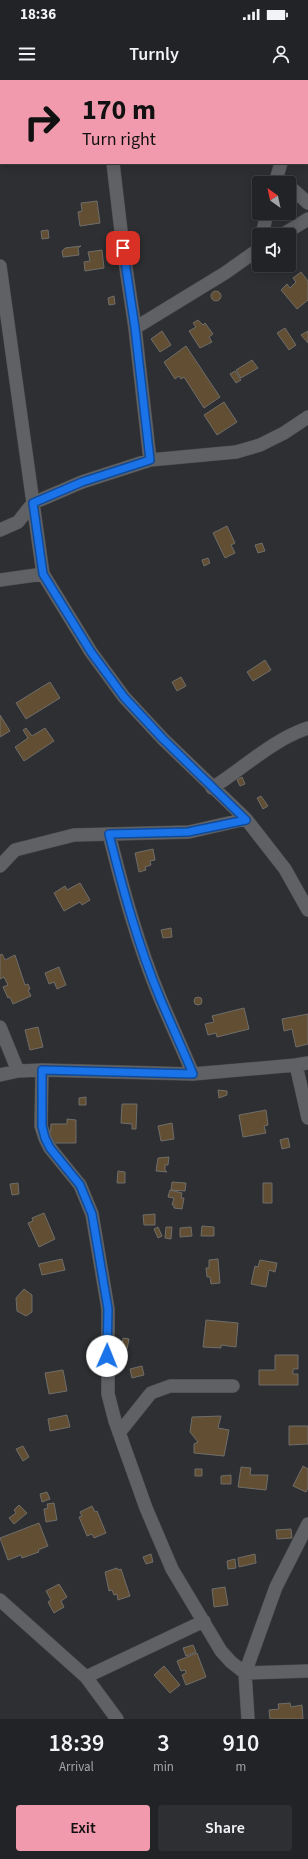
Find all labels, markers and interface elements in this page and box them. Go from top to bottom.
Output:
text: 18:36 [20,4,56,25]
text: Turnly [129,42,179,67]
icon: menu [16,43,38,65]
icon: person [270,43,292,65]
text: 170 m [82,90,156,130]
icon: right [16,96,68,148]
text: Turn right [82,127,156,152]
north arrow [252,176,296,220]
map controls [252,176,296,272]
button: sound [252,228,296,272]
pin [106,231,140,265]
icon: arrive [112,237,134,259]
position arrow [86,1335,128,1377]
text: 18:39 [49,1726,104,1761]
text: 3 [157,1726,170,1761]
text: 910 [223,1726,259,1761]
text: Arrival [59,1758,94,1776]
text: min [153,1758,174,1776]
text: m [236,1758,246,1776]
button: Exit [16,1805,150,1851]
button: Share [158,1805,292,1851]

